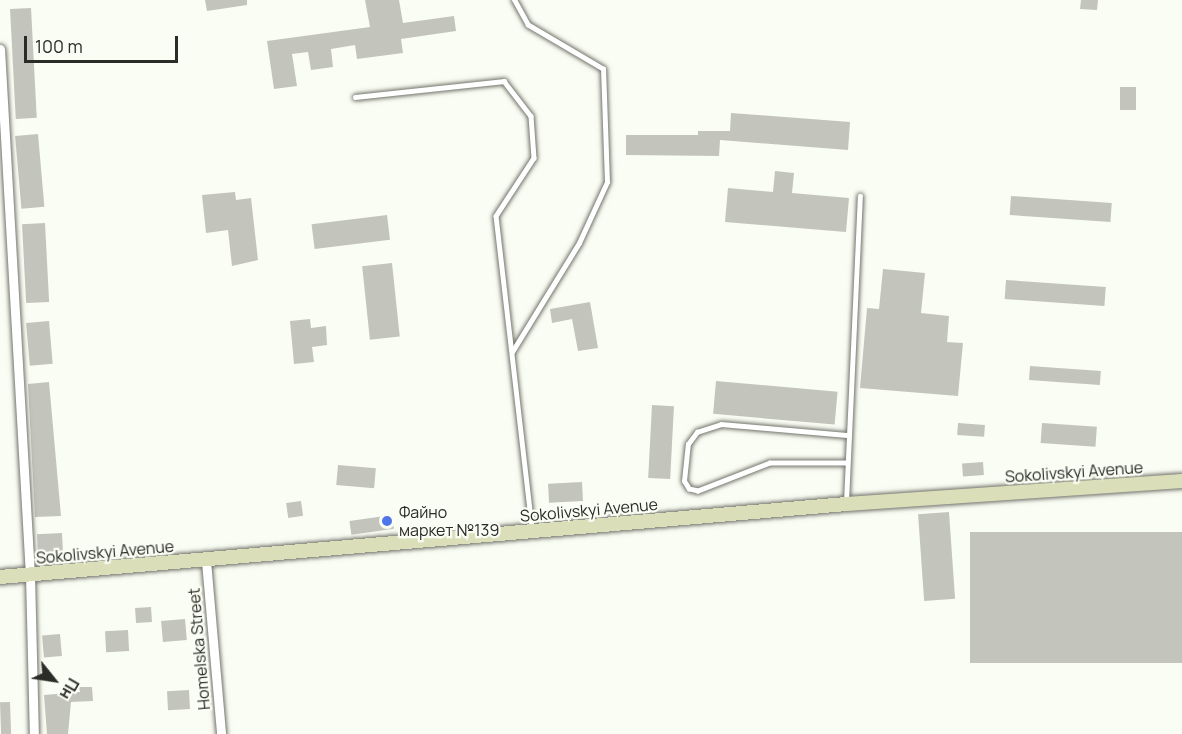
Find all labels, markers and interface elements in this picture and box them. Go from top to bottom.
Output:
scale bar [27,24,182,62]
text: 100 m [35,34,83,58]
street label: Sokolivskyi Avenue [1004,458,1144,486]
street label: Sokolivskyi Avenue [519,494,659,526]
place label: Файно маркет №139 [399,502,499,540]
marker: Файно маркет №139 [380,514,394,528]
street label: Sokolivskyi Avenue [35,536,175,568]
street label: Homelska Street [184,587,214,711]
north arrow [24,650,84,710]
text: Пн [55,674,85,704]

